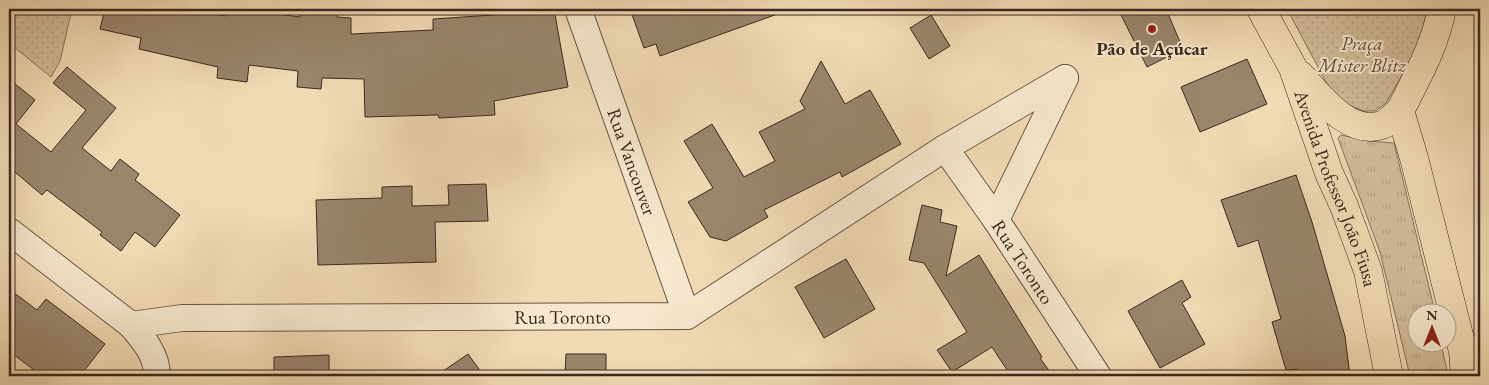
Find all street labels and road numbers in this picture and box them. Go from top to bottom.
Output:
street label: Avenida Professor João Fiusa [1288,86,1383,289]
street label: Rua Vancouver [601,105,662,219]
street label: Rua Toronto [986,215,1060,309]
street label: Rua Toronto [514,304,611,330]

